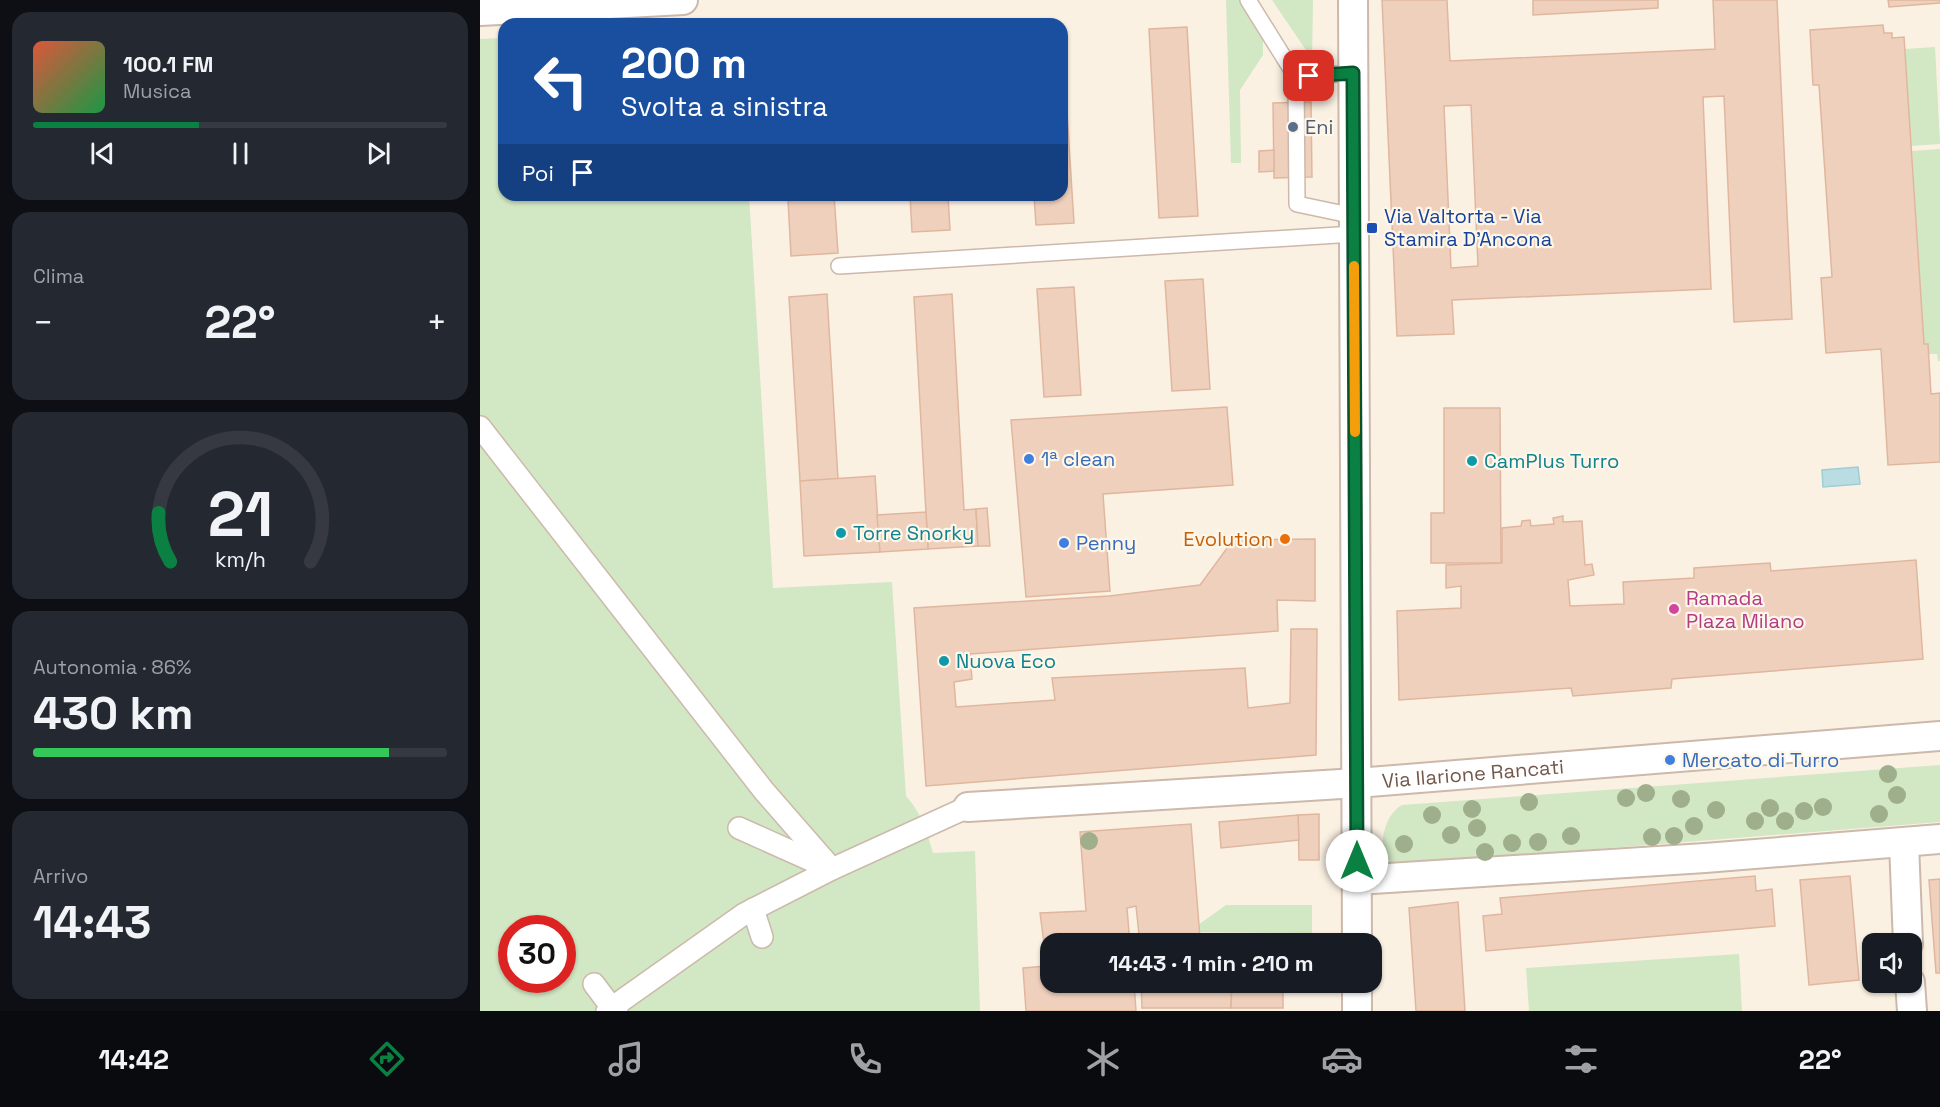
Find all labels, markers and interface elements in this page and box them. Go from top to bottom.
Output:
text: 200 m [621,37,747,90]
icon: left [522,42,600,120]
text: 100.1 FM [123,50,213,78]
pin [1283,50,1334,101]
icon: arrive [1292,59,1325,92]
text: Musica [123,78,191,104]
text: Svolta a sinistra [621,89,828,124]
place label: Eni [1305,114,1333,140]
marker: Eni [1286,120,1300,134]
icon: previous [86,137,119,170]
icon: pause [224,137,257,170]
icon: next [362,137,395,170]
icon: arrive [566,156,599,189]
text: Poi [522,159,554,187]
place label: Via Valtorta - Via Stamira D'Ancona [1384,203,1552,252]
marker: Via Valtorta - Via Stamira D'Ancona [1365,221,1379,235]
text: Clima [33,263,84,289]
text: 22° [204,294,276,351]
text: − [33,302,53,344]
text: + [427,302,447,344]
place label: 1ª clean [1041,446,1115,472]
place label: CamPlus Turro [1484,448,1619,474]
marker: 1ª clean [1022,452,1036,466]
marker: CamPlus Turro [1465,454,1479,468]
text: 21 [207,476,273,555]
place label: Torre Snorky [853,520,974,546]
marker: Torre Snorky [834,526,848,540]
place label: Evolution [1183,526,1273,552]
place label: Penny [1076,530,1136,556]
marker: Evolution [1278,532,1292,546]
marker: Penny [1057,536,1071,550]
text: km/h [214,547,266,574]
place label: Ramada Plaza Milano [1686,585,1805,634]
marker: Ramada Plaza Milano [1667,602,1681,616]
place label: Nuova Eco [956,648,1056,674]
text: Autonomia · 86% [33,654,191,680]
marker: Nuova Eco [937,654,951,668]
text: 430 km [33,685,193,742]
place label: Mercato di Turro [1682,747,1839,773]
street label: Via Ilarione Rancati [1381,753,1565,794]
marker: Mercato di Turro [1663,753,1677,767]
position arrow [1325,829,1389,893]
text: Arrivo [33,863,88,889]
text: 14:43 [33,894,151,951]
speed limit sign: 30 [498,915,576,993]
map controls [1862,933,1922,993]
button: sound [1862,933,1922,993]
text: 14:43 · 1 min · 210 m [1108,949,1314,977]
icon: directions [366,1038,408,1080]
icon: music [605,1038,647,1080]
icon: phone [844,1038,886,1080]
icon: climate [1082,1038,1124,1080]
icon: car [1321,1038,1363,1080]
icon: filters [1560,1038,1602,1080]
text: 14:42 [98,1042,169,1077]
text: 22° [1799,1042,1842,1077]

